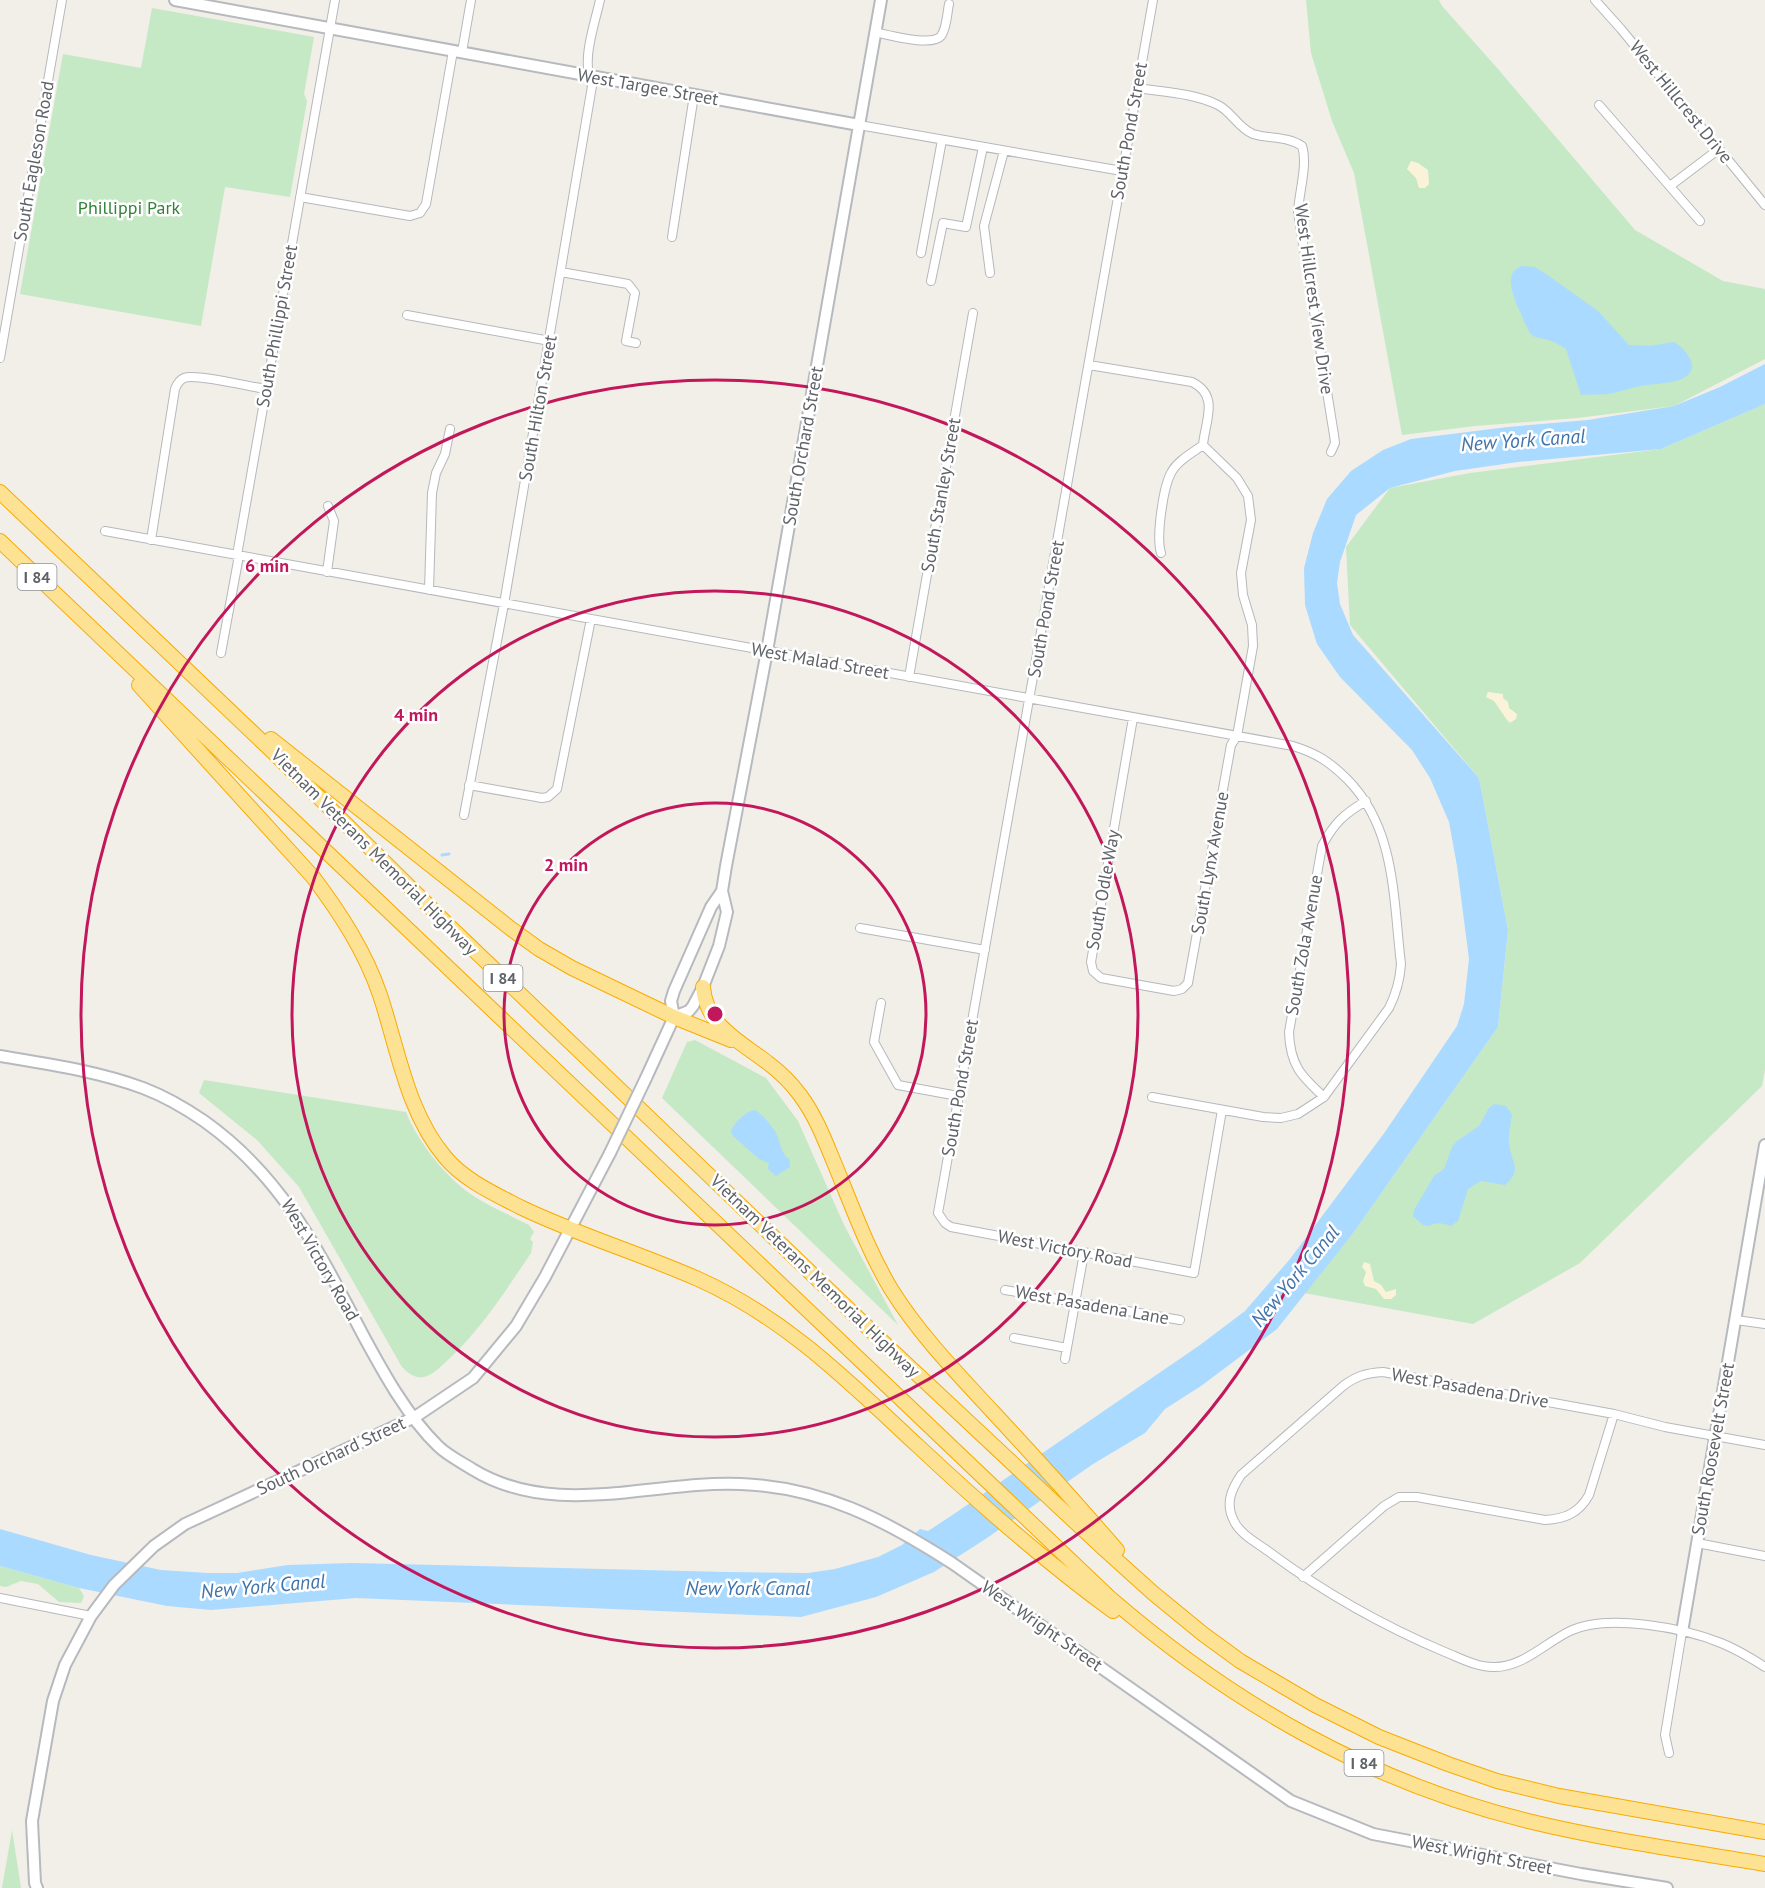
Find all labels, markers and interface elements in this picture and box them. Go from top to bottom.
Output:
street label: West Hillcrest Drive [1625,36,1738,168]
street label: South Pond Street [1105,60,1152,201]
street label: West Targee Street [576,63,720,110]
street label: South Eagleson Road [8,79,59,243]
park label: Phillippi Park [78,196,181,219]
street label: West Hillcrest View Drive [1290,202,1339,396]
street label: South Phillippi Street [251,243,302,409]
street label: South Hilton Street [513,333,562,483]
street label: South Orchard Street [777,364,828,527]
street label: South Stanley Street [916,416,965,574]
water label: New York Canal [1460,423,1587,457]
street label: South Pond Street [1022,538,1069,679]
text: 6 min [245,554,289,577]
road number: I 84 [18,564,57,590]
street label: West Malad Street [749,637,891,684]
text: 4 min [394,703,438,726]
street label: Vietnam Veterans Memorial Highway [265,743,483,960]
street label: South Lynx Avenue [1186,790,1233,936]
street label: South Odle Way [1081,827,1125,952]
text: 2 min [544,853,588,876]
street label: South Zola Avenue [1280,873,1327,1017]
road number: I 84 [484,965,522,991]
centre of rings [705,1004,725,1024]
street label: South Pond Street [936,1017,983,1158]
street label: Vietnam Veterans Memorial Highway [705,1168,926,1383]
street label: West Victory Road [276,1195,365,1325]
water label: New York Canal [1245,1219,1346,1332]
street label: West Victory Road [996,1224,1134,1273]
street label: West Pasadena Lane [1013,1280,1171,1329]
street label: South Roosevelt Street [1686,1361,1739,1537]
street label: West Pasadena Drive [1390,1362,1551,1413]
street label: South Orchard Street [253,1411,409,1500]
water label: New York Canal [200,1568,327,1604]
water label: New York Canal [686,1575,811,1601]
street label: West Wright Street [977,1575,1107,1676]
road number: I 84 [1344,1750,1384,1776]
street label: West Wright Street [1410,1830,1554,1879]

